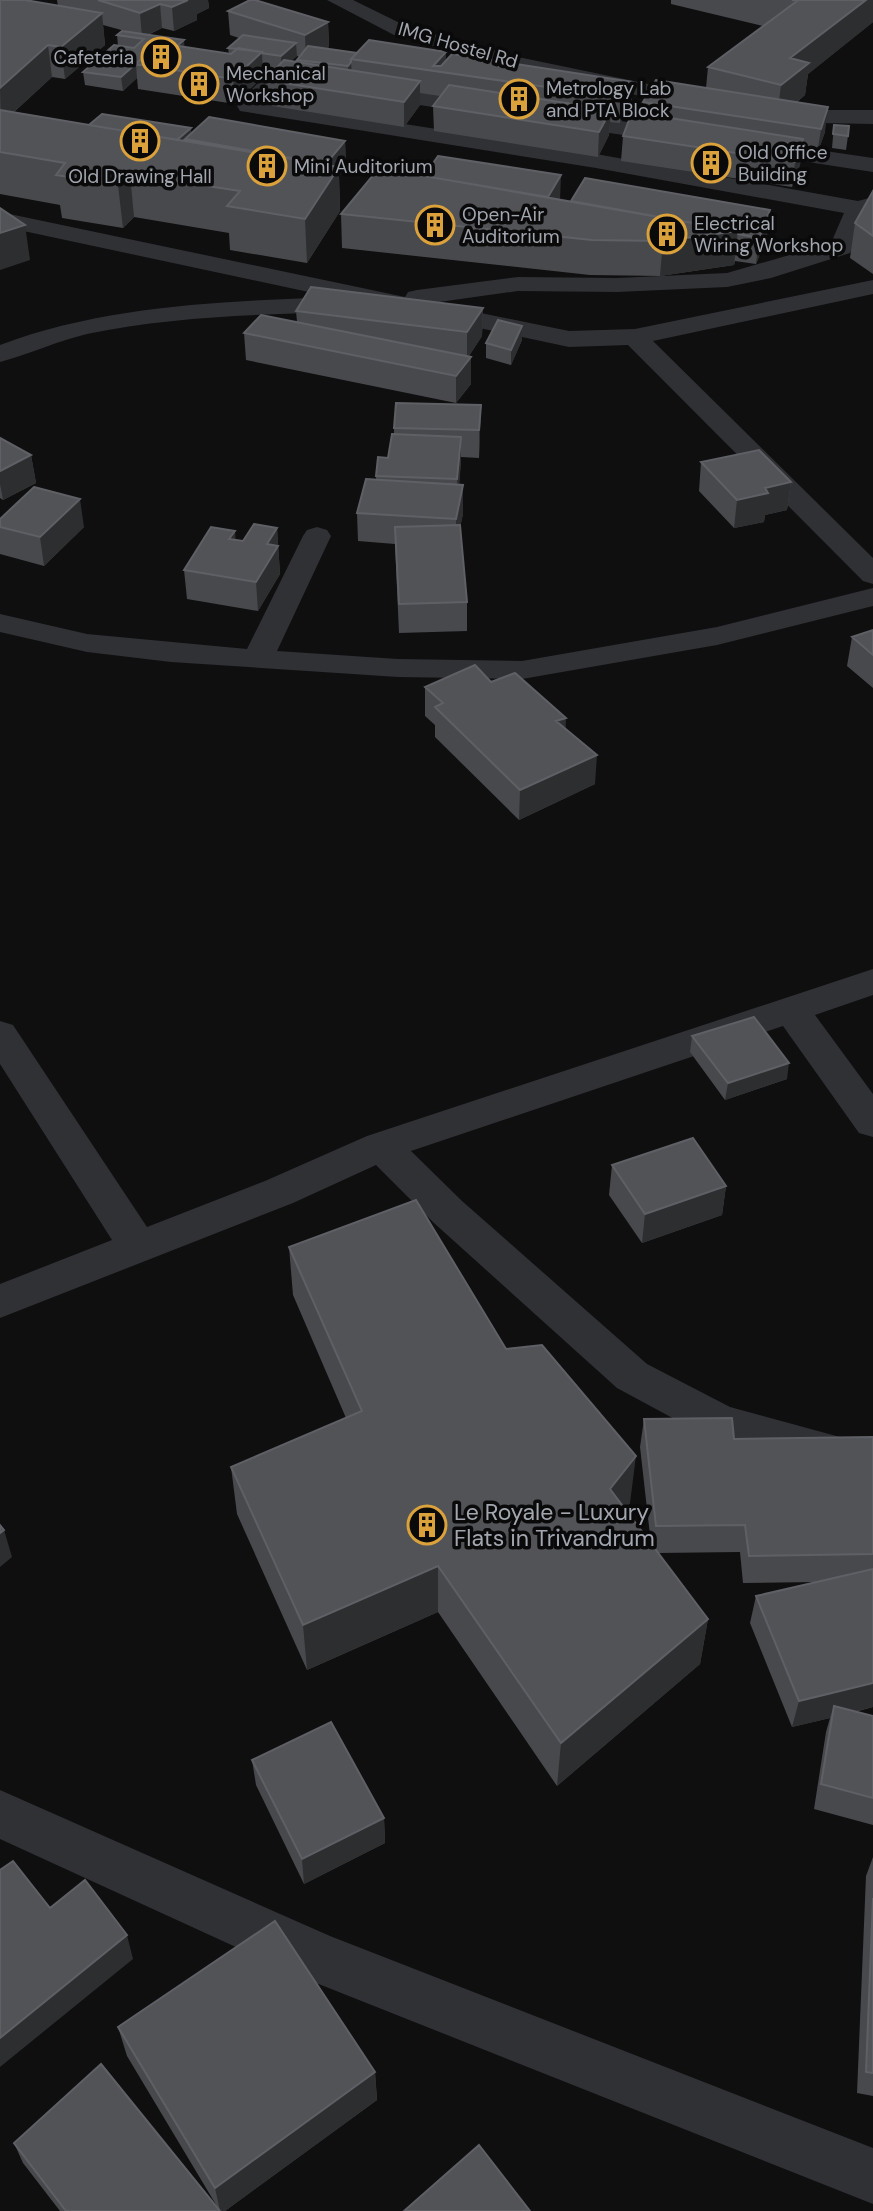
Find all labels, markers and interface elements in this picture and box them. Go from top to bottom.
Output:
street label: IMG Hostel Rd [395,16,521,74]
building icon: Cafeteria [140,36,182,78]
place label: Cafeteria [54,45,134,70]
place label: Mechanical Workshop [226,61,326,108]
building icon: Mechanical Workshop [178,63,220,105]
place label: Metrology Lab and PTA Block [546,76,671,123]
building icon: Metrology Lab and PTA Block [498,78,540,120]
building icon: Old Drawing Hall [119,120,161,162]
place label: Old Office Building [738,140,827,187]
building icon: Old Office Building [690,142,732,184]
building icon: Mini Auditorium [246,145,288,187]
place label: Mini Auditorium [294,154,433,179]
place label: Old Drawing Hall [68,164,212,189]
place label: Open-Air Auditorium [462,202,560,249]
building icon: Open-Air Auditorium [414,204,456,246]
place label: Electrical Wiring Workshop [694,211,843,258]
building icon: Electrical Wiring Workshop [646,213,688,255]
place label: Le Royale - Luxury Flats in Trivandrum [454,1497,655,1553]
building icon: Le Royale - Luxury Flats in Trivandrum [406,1504,448,1546]

